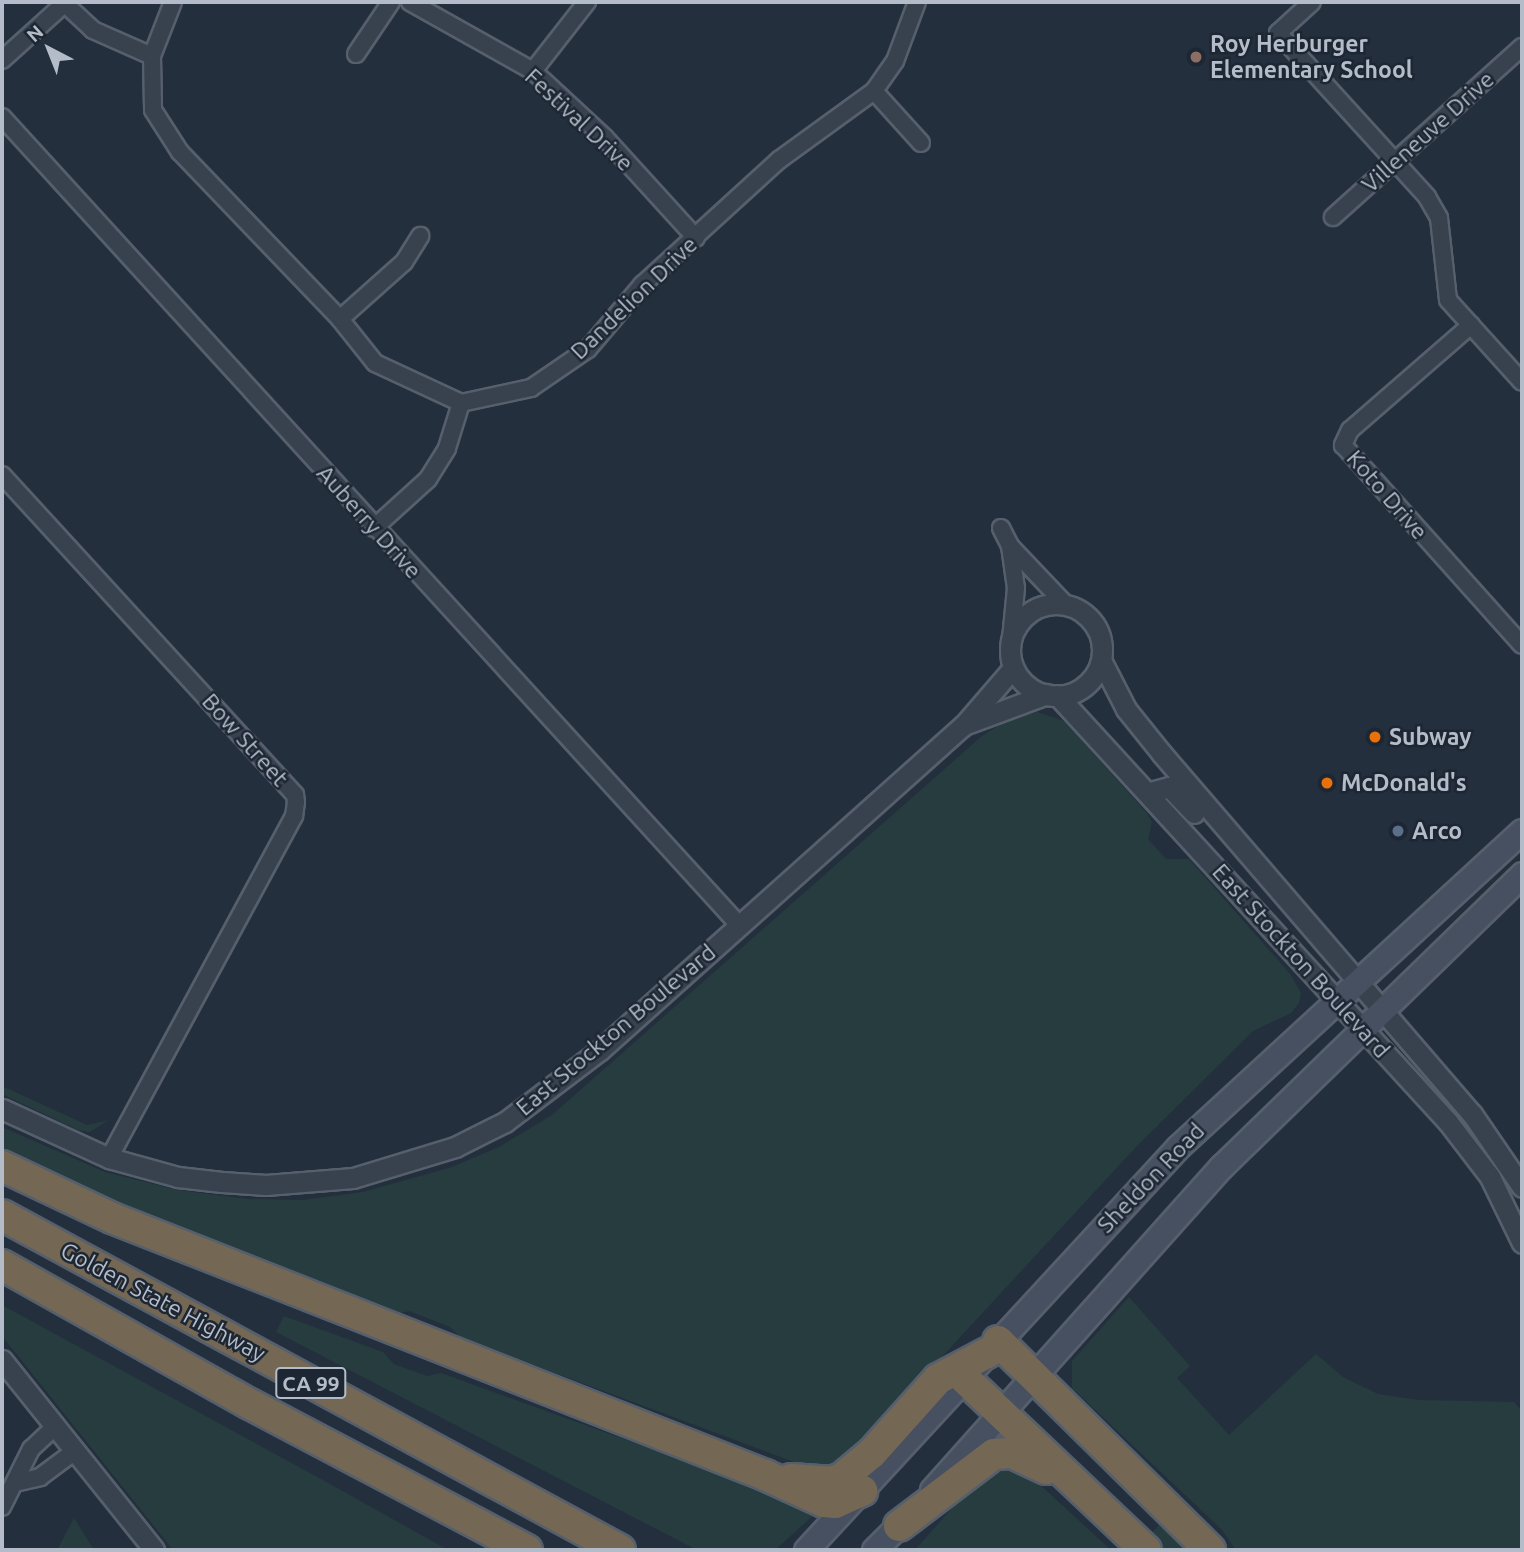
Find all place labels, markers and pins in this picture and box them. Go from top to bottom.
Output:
place label: Roy Herburger Elementary School [1210,30,1413,84]
marker: Roy Herburger Elementary School [1188,49,1204,65]
place label: Subway [1389,723,1471,751]
marker: Subway [1367,729,1383,745]
place label: McDonald's [1341,769,1467,797]
marker: McDonald's [1319,775,1335,791]
place label: Arco [1412,817,1462,845]
marker: Arco [1390,823,1406,839]

